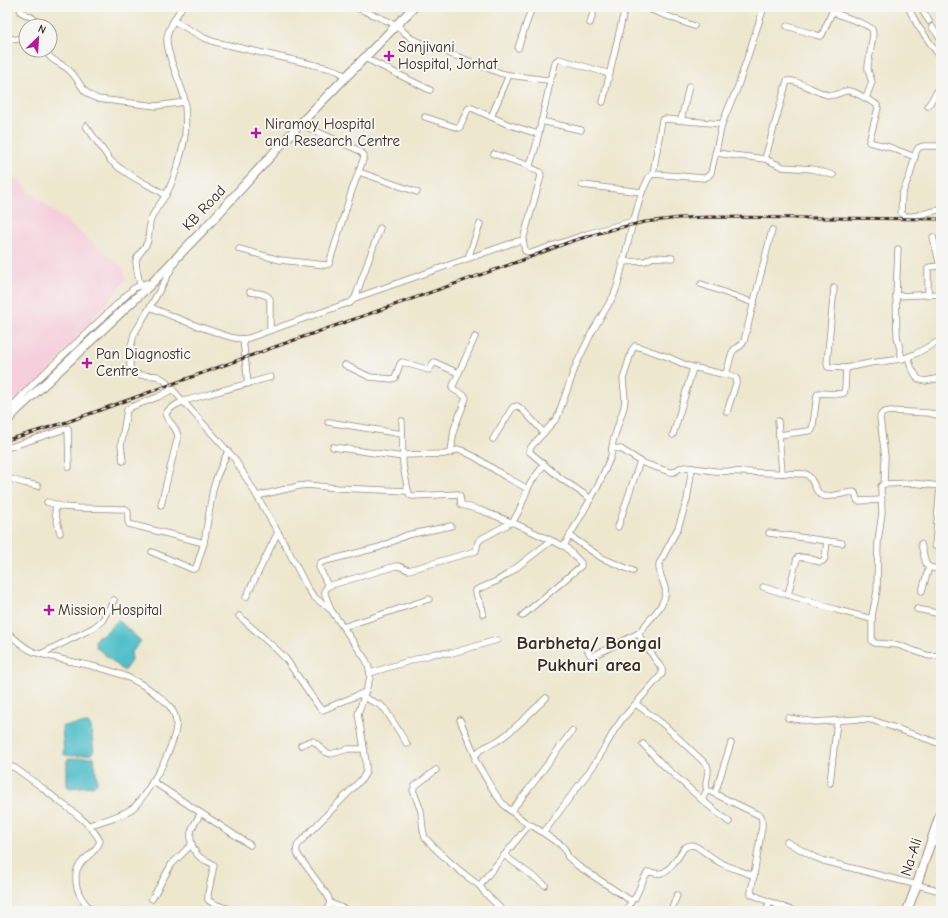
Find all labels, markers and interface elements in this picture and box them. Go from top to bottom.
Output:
north arrow [18,18,58,58]
text: N [36,22,48,37]
place label: Sanjivani Hospital, Jorhat [398,38,498,73]
marker: Sanjivani Hospital, Jorhat [383,50,395,62]
place label: Niramoy Hospital and Research Centre [265,115,400,150]
marker: Niramoy Hospital and Research Centre [250,127,262,139]
street label: KB Road [179,182,229,234]
place label: Pan Diagnostic Centre [96,345,191,380]
marker: Pan Diagnostic Centre [81,357,93,369]
place label: Mission Hospital [58,601,162,619]
marker: Mission Hospital [43,604,55,616]
district label: Barbheta/ Bongal Pukhuri area [516,632,662,676]
street label: Na-Ali [896,836,926,878]

